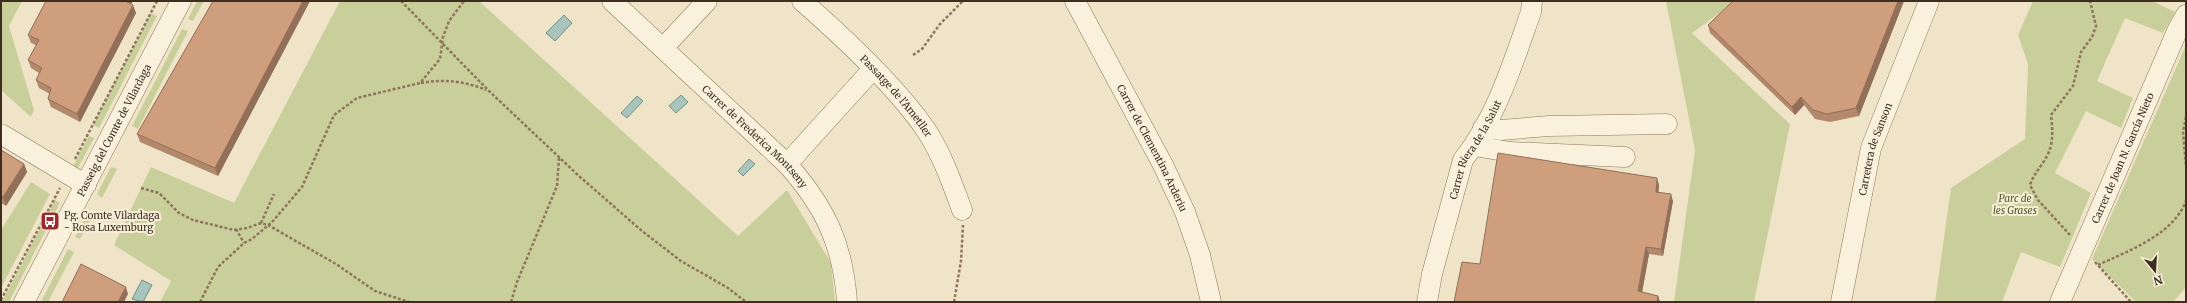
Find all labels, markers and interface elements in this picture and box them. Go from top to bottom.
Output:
street label: Passatge de l'Ametller [857,52,935,140]
street label: Passeig del Comte de Vilardaga [74,61,154,198]
street label: Carrer de Frederica Montseny [700,82,811,191]
street label: Carrer de Clementina Arderiu [1114,82,1190,214]
street label: Carrer de Joan N. García Nieto [2088,90,2156,225]
street label: Carrer Riera de la Salut [1446,98,1504,201]
street label: Carretera de Sanson [1855,100,1895,196]
park label: Parc de les Grases [1993,192,2037,217]
place label: Pg. Comte Vilardaga - Rosa Luxemburg [64,209,160,234]
bus stop icon: Pg. Comte Vilardaga - Rosa Luxemburg [39,210,61,232]
north arrow [2135,251,2175,291]
text: N [2152,273,2164,289]

